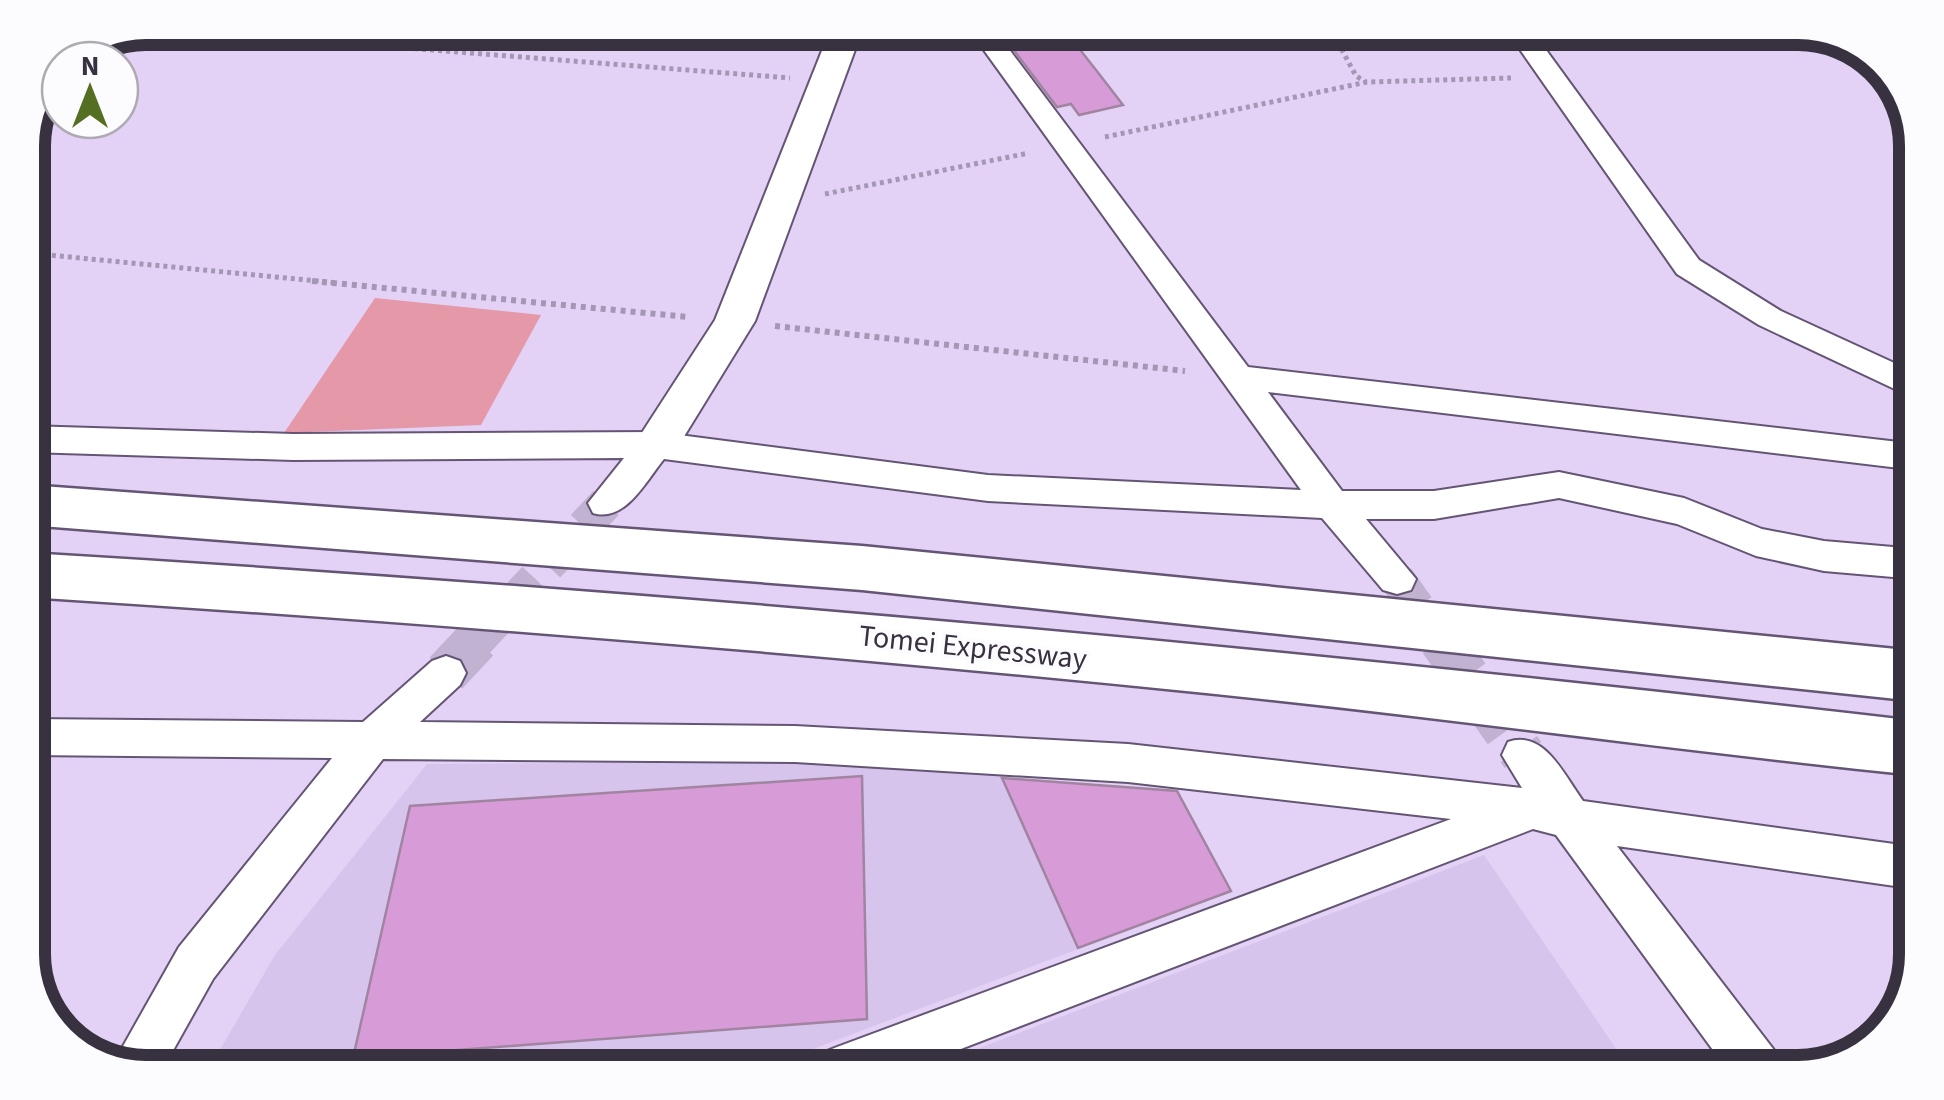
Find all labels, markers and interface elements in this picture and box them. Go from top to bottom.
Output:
north arrow [40,40,140,140]
text: N [81,46,99,86]
street label: Tomei Expressway [857,614,1089,681]

